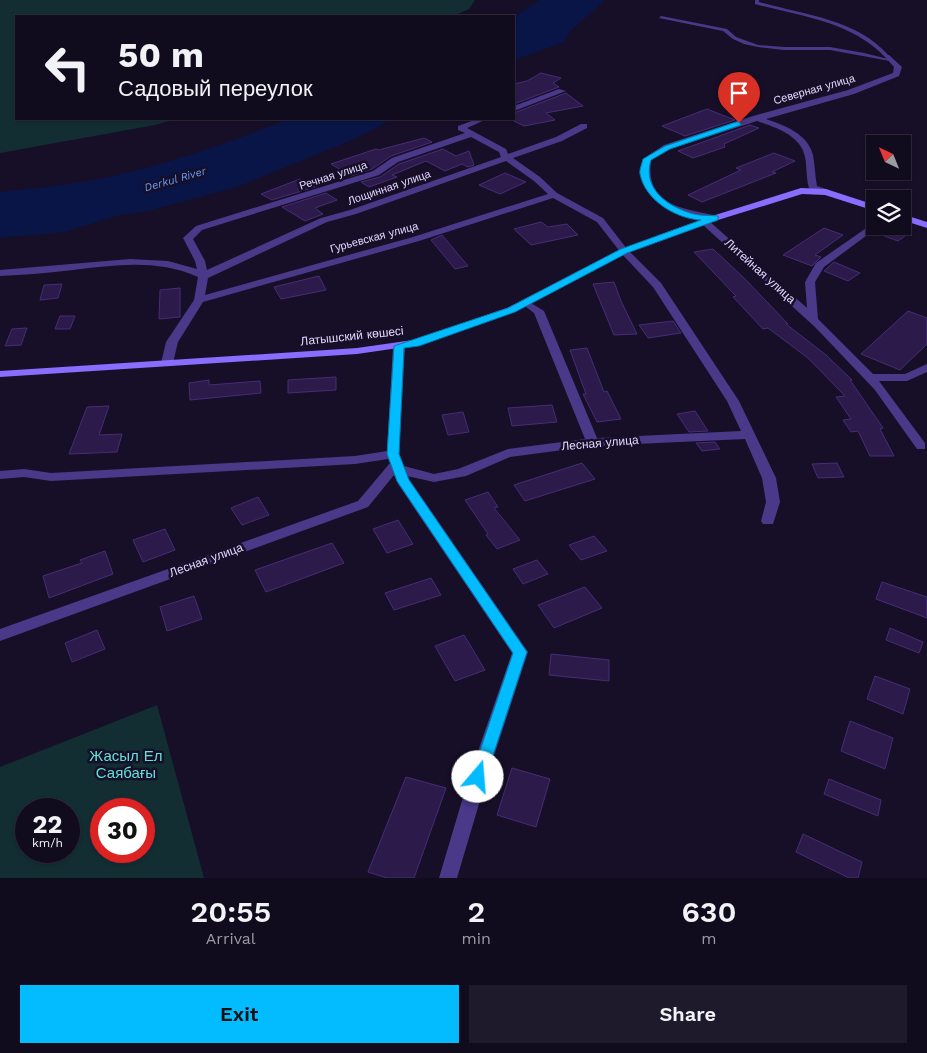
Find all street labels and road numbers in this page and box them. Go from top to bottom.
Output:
street label: Северная улица [772,71,857,107]
street label: Речная улица [298,158,370,193]
street label: Лощинная улица [346,167,433,208]
street label: Гурьевская улица [329,219,421,256]
street label: Литейная улица [722,236,798,307]
street label: Латышский көшесі [300,324,404,348]
street label: Лесная улица [561,433,639,453]
street label: Лесная улица [167,540,245,580]

